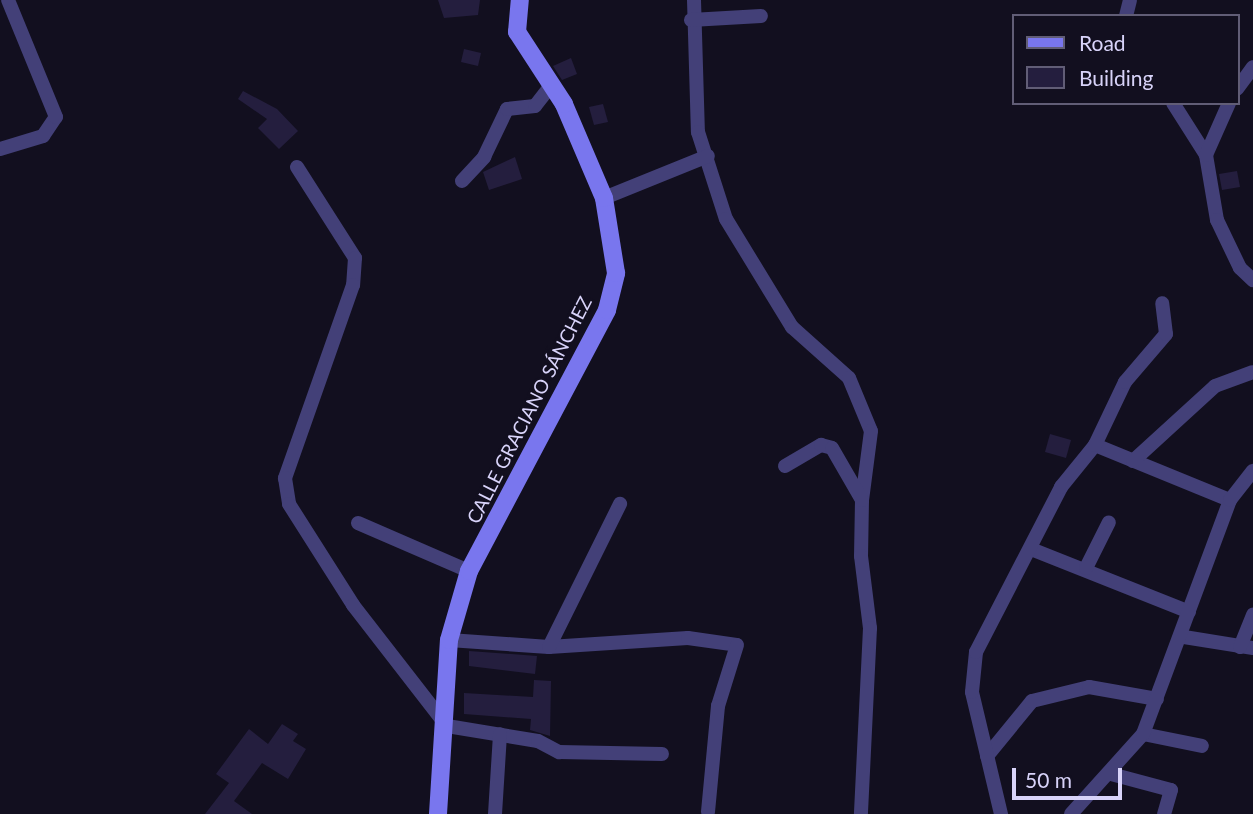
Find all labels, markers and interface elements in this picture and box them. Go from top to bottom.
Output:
legend [1012,14,1239,105]
text: Road [1079,30,1126,55]
text: Building [1079,65,1154,90]
street label: CALLE GRACIANO SÁNCHEZ [462,293,596,527]
scale bar [1015,754,1125,798]
text: 50 m [1025,767,1072,792]

